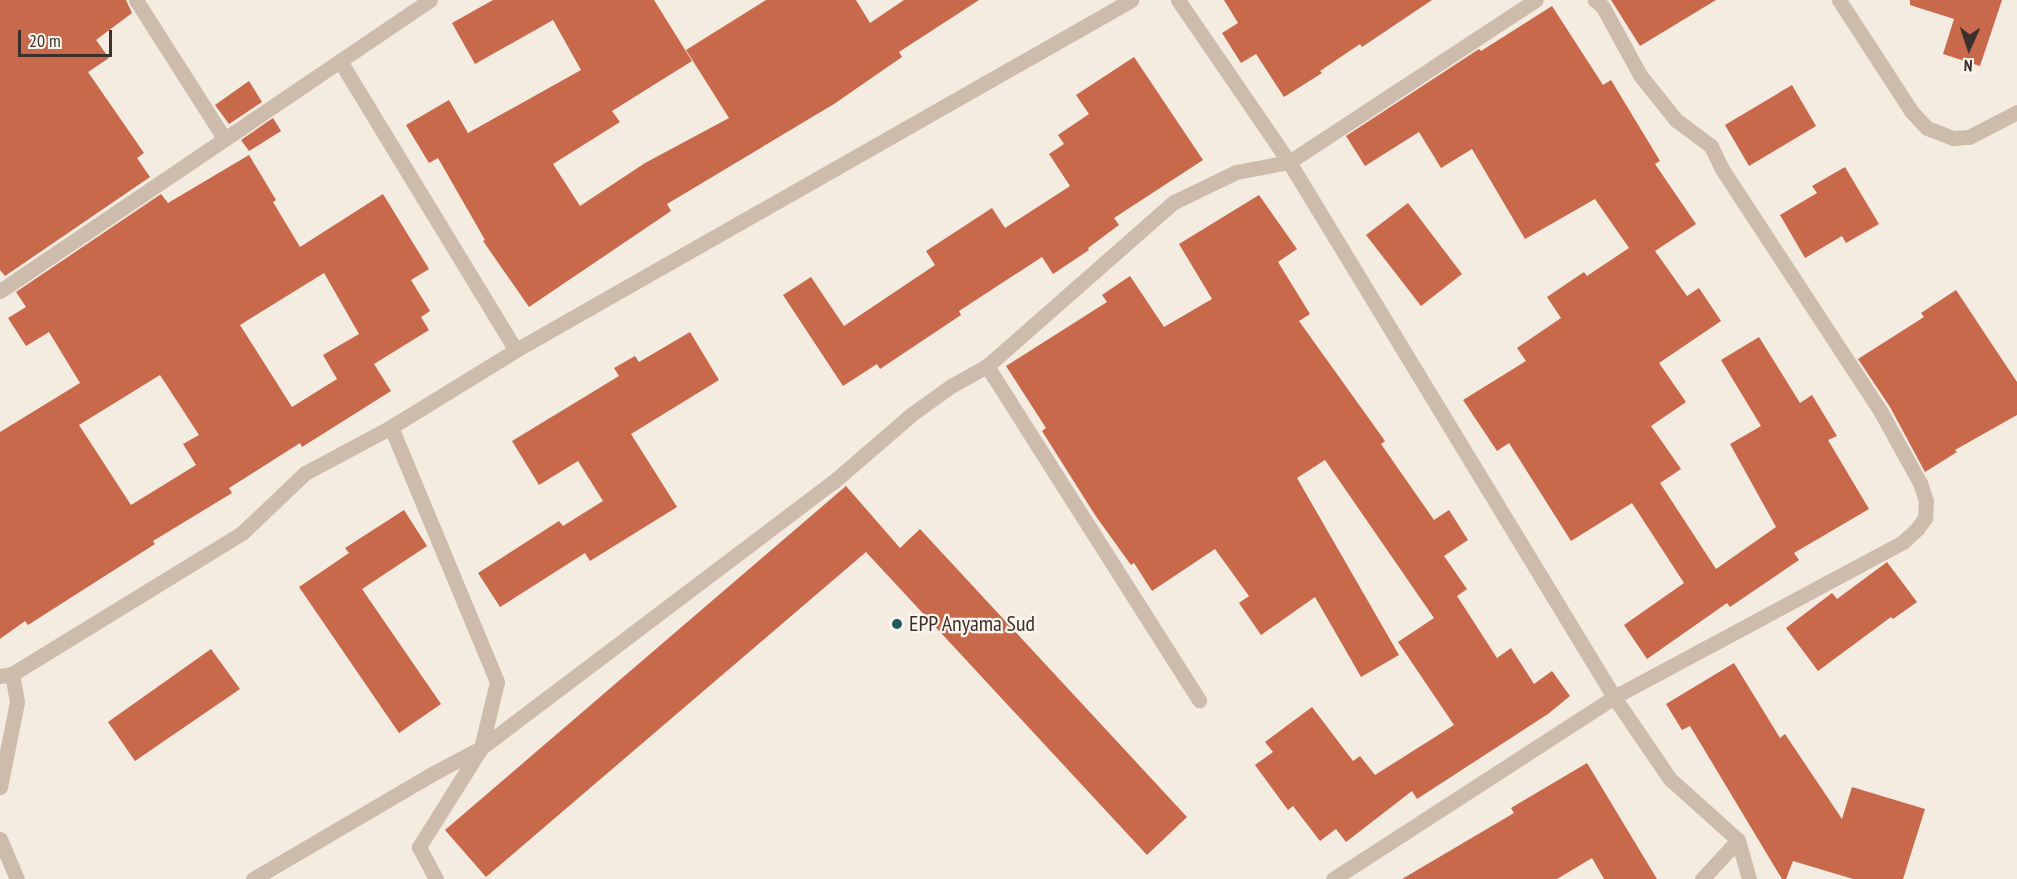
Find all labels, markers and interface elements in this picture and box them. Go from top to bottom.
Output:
scale bar [21,18,116,56]
north arrow [1939,18,1999,78]
text: 20 m [29,29,61,52]
text: N [1963,56,1973,76]
place label: EPP Anyama Sud [909,611,1036,637]
marker: EPP Anyama Sud [890,617,904,631]

